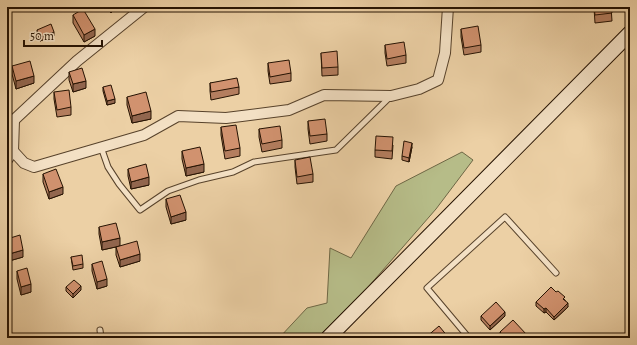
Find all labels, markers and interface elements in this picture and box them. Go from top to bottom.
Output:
scale bar [24,22,102,48]
text: 50 m [30,28,54,44]

